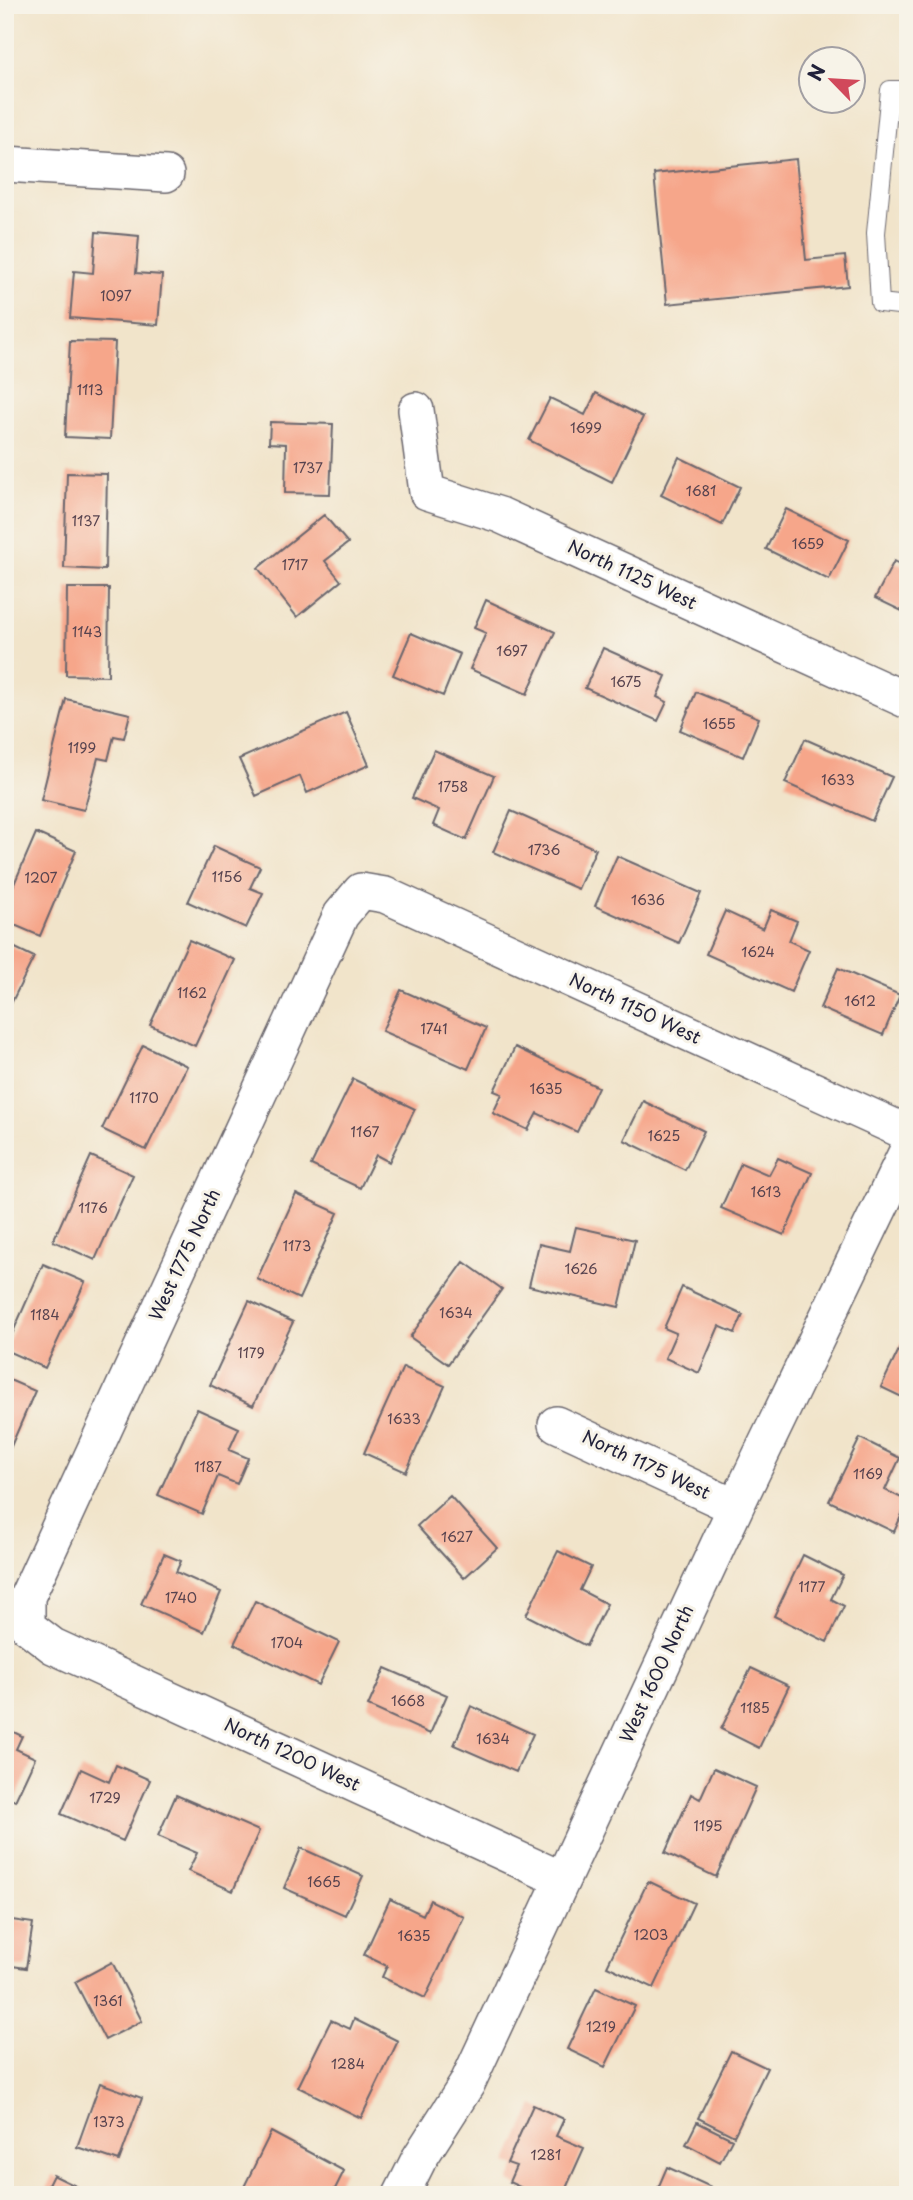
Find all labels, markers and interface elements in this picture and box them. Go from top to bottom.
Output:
north arrow [797,46,867,116]
text: N [800,60,832,85]
house number: 1097 [100,285,132,306]
house number: 1113 [77,379,103,400]
house number: 1699 [570,417,602,438]
house number: 1737 [293,457,323,478]
house number: 1681 [686,480,716,501]
house number: 1137 [72,510,100,531]
street label: North 1125 West [564,532,702,615]
house number: 1659 [792,533,825,554]
house number: 1717 [282,554,308,575]
house number: 1143 [72,621,102,642]
house number: 1697 [496,640,528,661]
house number: 1675 [610,671,642,692]
house number: 1655 [702,713,736,734]
house number: 1199 [68,737,96,758]
house number: 1633 [821,769,855,790]
house number: 1758 [438,776,468,797]
house number: 1736 [528,839,561,860]
house number: 1156 [212,866,242,887]
house number: 1207 [24,867,58,888]
house number: 1636 [631,889,665,910]
house number: 1624 [741,941,775,962]
street label: North 1150 West [565,965,706,1050]
house number: 1162 [177,982,207,1003]
house number: 1612 [844,990,876,1011]
house number: 1741 [420,1018,448,1039]
house number: 1635 [529,1078,563,1099]
house number: 1170 [129,1087,159,1108]
house number: 1167 [351,1121,379,1142]
house number: 1625 [648,1125,680,1146]
house number: 1613 [751,1181,781,1202]
street label: West 1775 North [141,1184,226,1325]
house number: 1176 [78,1197,108,1218]
house number: 1173 [283,1235,311,1256]
house number: 1626 [564,1258,598,1279]
house number: 1634 [439,1302,473,1323]
house number: 1184 [30,1304,60,1325]
house number: 1179 [237,1342,265,1363]
house number: 1633 [387,1408,421,1429]
street label: North 1175 West [578,1422,715,1505]
house number: 1187 [194,1456,222,1477]
house number: 1169 [853,1463,883,1484]
house number: 1627 [441,1526,473,1547]
house number: 1177 [799,1576,826,1597]
house number: 1740 [165,1587,197,1608]
street label: West 1600 North [612,1600,699,1747]
house number: 1704 [271,1632,303,1653]
house number: 1668 [391,1690,425,1711]
house number: 1185 [740,1697,770,1718]
street label: North 1200 West [220,1710,365,1797]
house number: 1634 [476,1728,510,1749]
house number: 1729 [89,1787,121,1808]
house number: 1195 [694,1815,722,1836]
house number: 1665 [307,1871,341,1892]
house number: 1203 [634,1924,668,1945]
house number: 1635 [397,1925,431,1946]
house number: 1361 [93,1990,123,2011]
house number: 1219 [586,2016,616,2037]
house number: 1284 [331,2053,365,2074]
house number: 1373 [93,2111,125,2132]
house number: 1281 [531,2144,561,2165]

